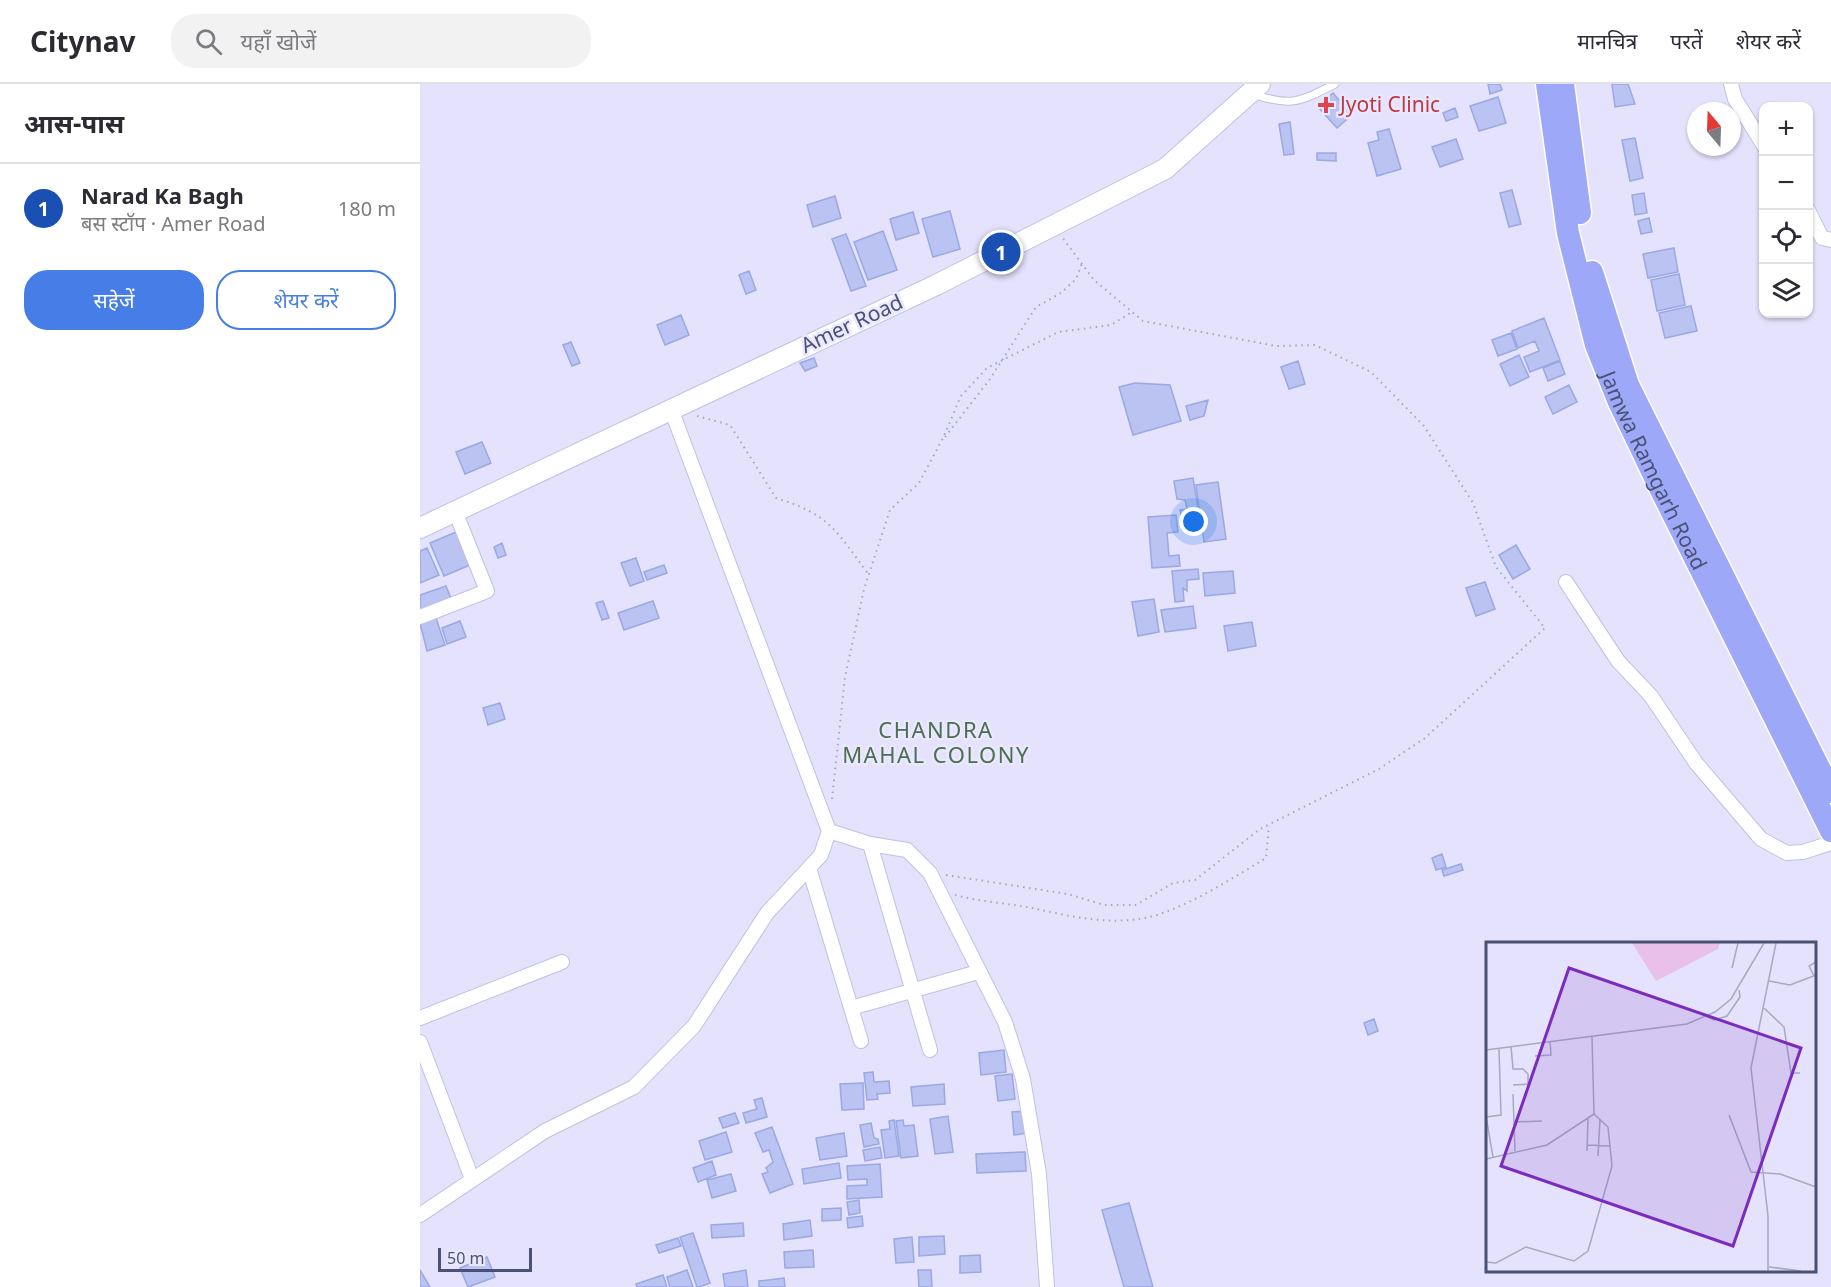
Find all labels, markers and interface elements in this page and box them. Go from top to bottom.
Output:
search box [171,14,591,68]
text: Citynav [30,22,135,60]
icon: search [192,25,225,58]
text: यहाँ खोजें [240,26,316,56]
text: मानचित्र [1577,27,1637,55]
text: परतें [1670,27,1703,55]
text: शेयर करें [1736,27,1801,55]
place label: Jyoti Clinic [1338,90,1440,118]
marker: Jyoti Clinic [1317,96,1335,114]
north arrow [1687,102,1741,156]
map controls [1759,102,1813,318]
button: + [1759,102,1813,156]
text: आस-पास [24,105,124,141]
button: − [1759,156,1813,210]
text: Narad Ka Bagh [81,180,244,210]
text: 1 [38,195,49,222]
text: 180 m [338,195,396,222]
text: बस स्टॉप · Amer Road [81,210,266,237]
button: locate [1759,210,1813,264]
pin: 1 [982,230,1020,274]
button: layers [1759,264,1813,318]
button: सहेजें [24,270,204,330]
button: शेयर करें [216,270,396,330]
street label: Amer Road [796,287,907,359]
street label: Jamwa Ramgarh Road [1594,365,1714,575]
your location [1179,507,1208,536]
district label: CHANDRA MAHAL COLONY [842,714,1030,769]
inset map [1486,942,1816,1272]
scale bar [438,1245,532,1272]
text: 50 m [447,1247,484,1269]

